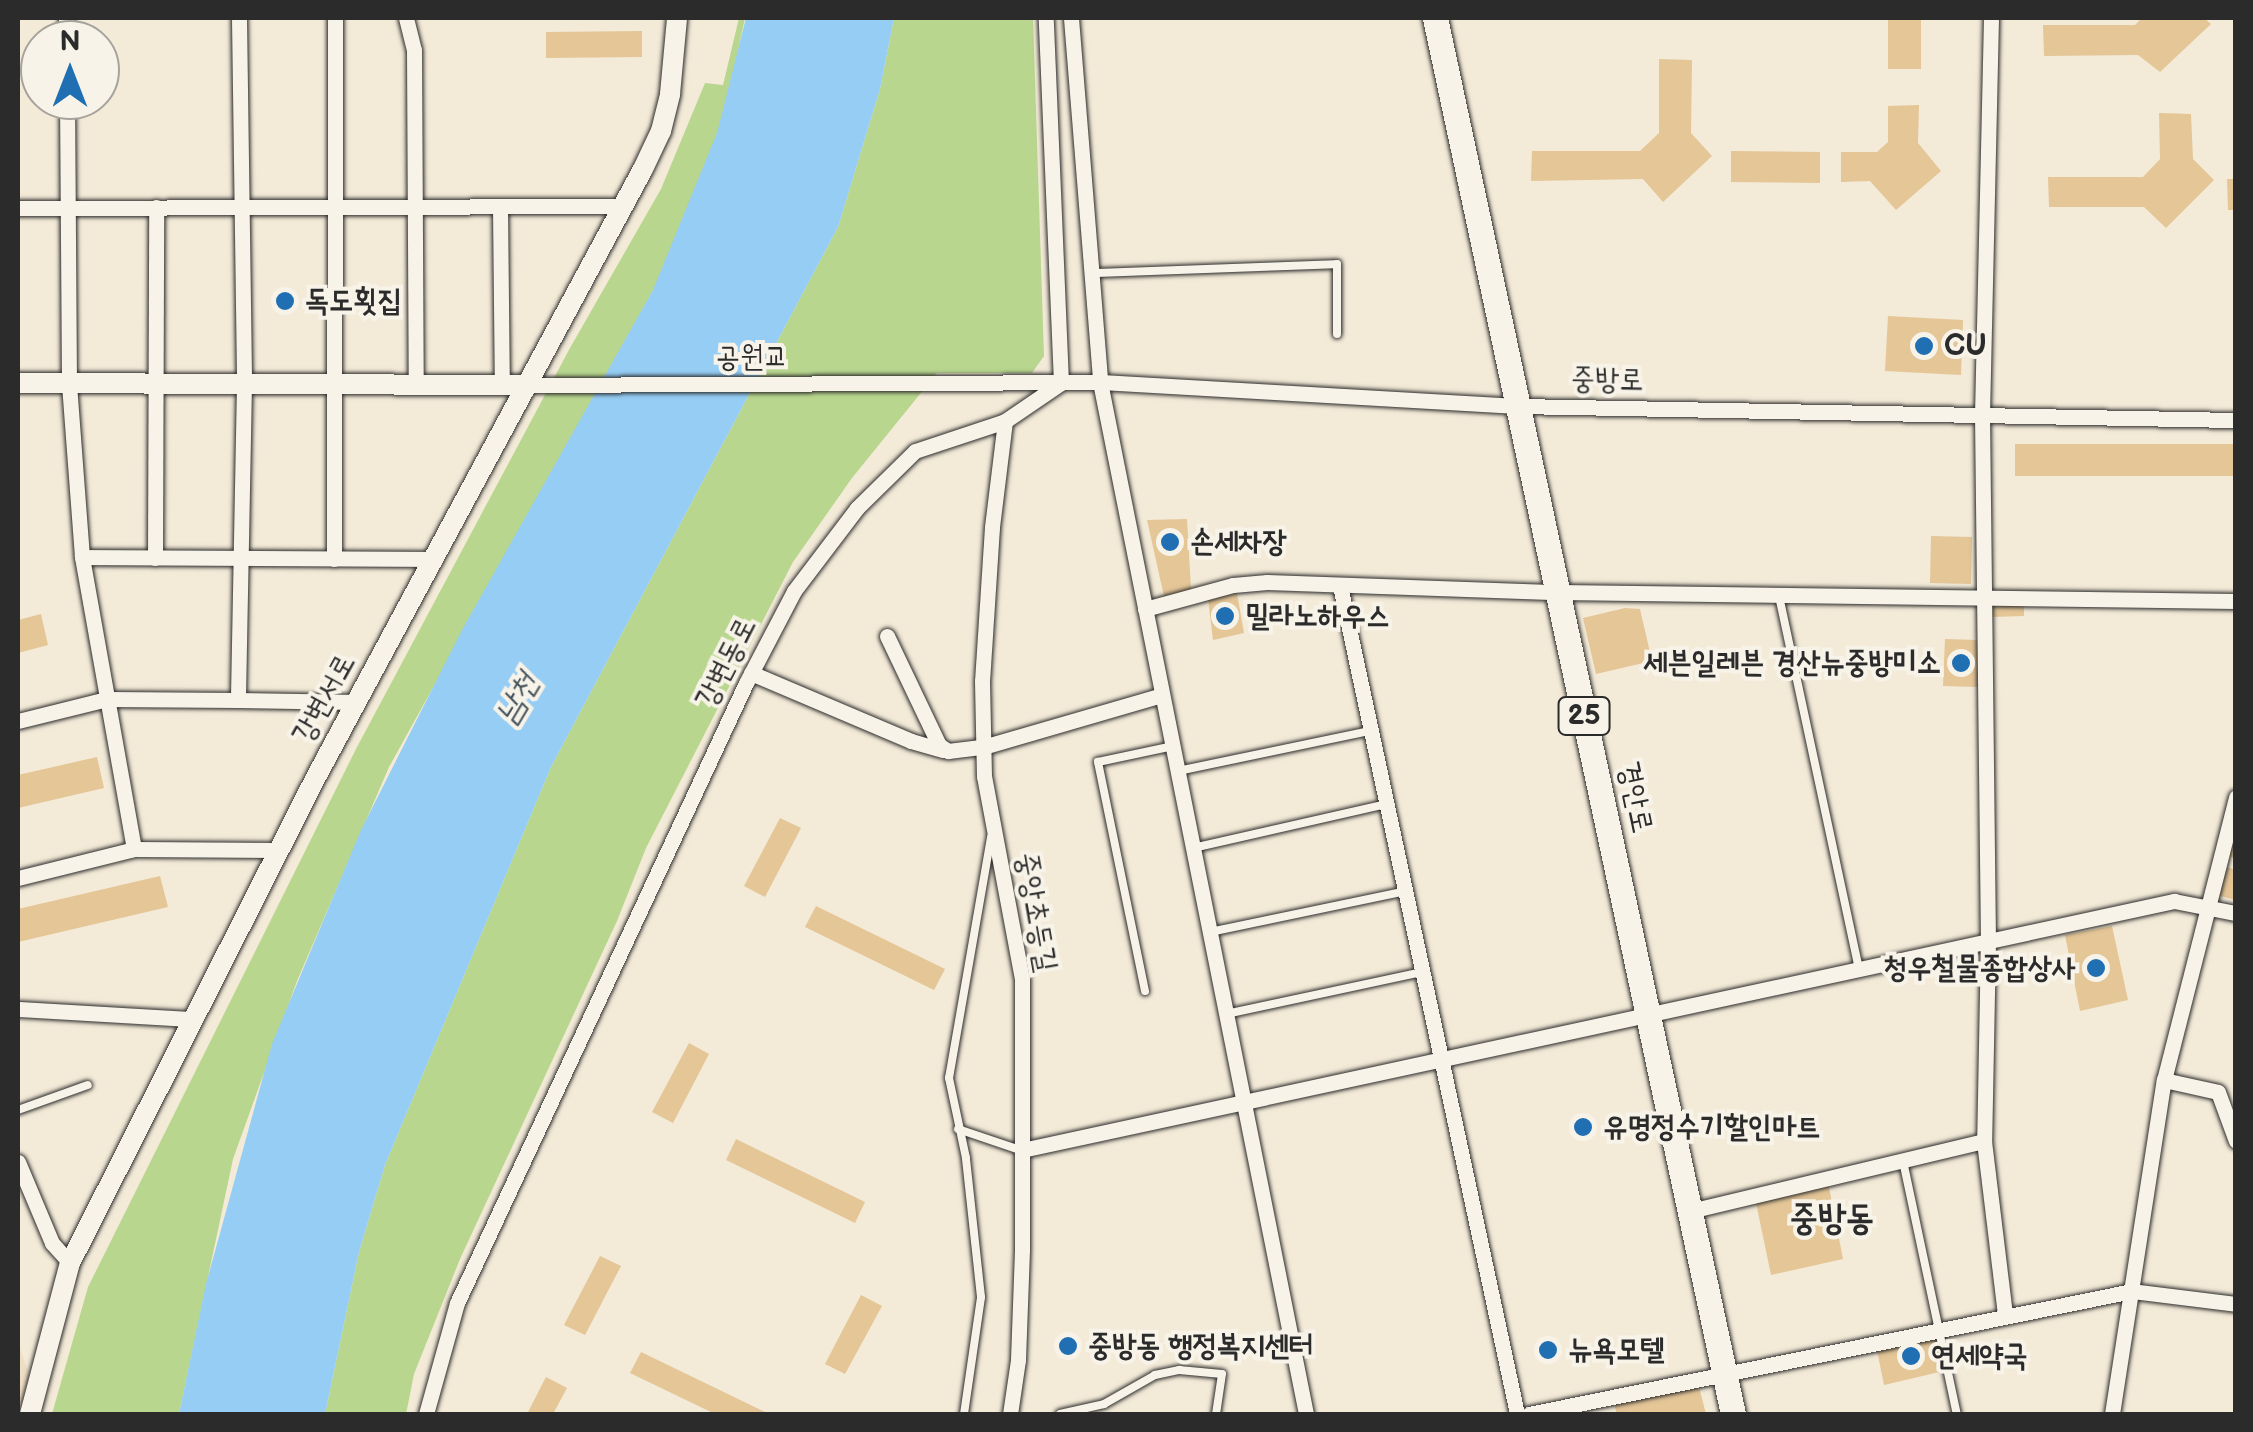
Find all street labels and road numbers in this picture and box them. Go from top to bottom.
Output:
street label: 공원교 [716,339,788,375]
street label: 중방로 [1570,361,1644,399]
street label: 강변동로 [688,612,764,714]
street label: 강변서로 [285,648,363,750]
road number: 25 [1556,693,1612,739]
street label: 경안로 [1610,758,1660,836]
street label: 중앙초등길 [1008,849,1064,975]

